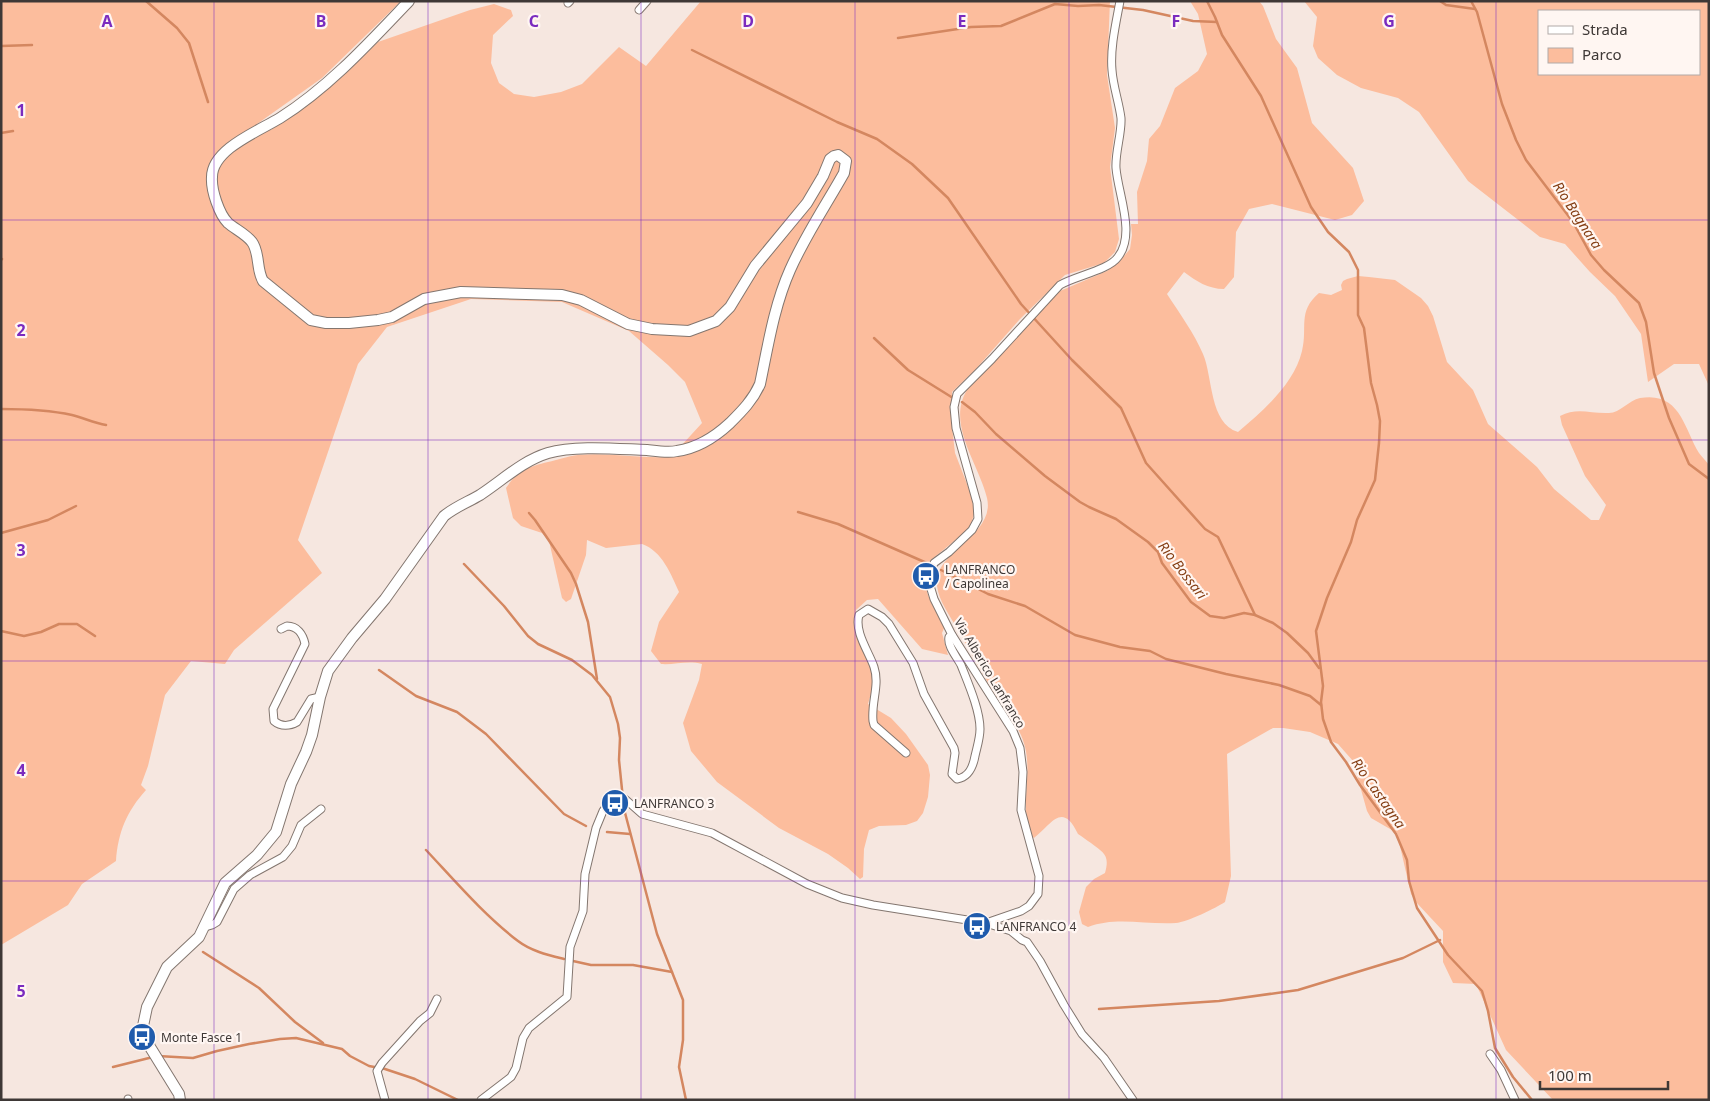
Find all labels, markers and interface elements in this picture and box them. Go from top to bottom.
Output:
text: A [101,10,113,32]
text: B [316,10,326,32]
text: C [529,10,539,32]
text: D [742,10,754,32]
text: E [958,10,967,32]
text: F [1172,10,1180,32]
text: G [1383,10,1395,32]
legend [1538,10,1700,75]
text: Strada [1582,19,1628,39]
text: Parco [1582,44,1622,64]
text: 1 [16,99,26,121]
water label: Rio Bagnara [1549,178,1607,252]
text: 2 [16,319,26,341]
water label: Rio Bossari [1154,537,1212,603]
text: 3 [16,539,26,561]
bus stop icon: LANFRANCO / Capolinea [911,561,941,591]
place label: LANFRANCO / Capolinea [945,561,1015,592]
street label: Via Alberico Lanfranco [950,615,1030,731]
water label: Rio Castagna [1348,754,1410,832]
text: 4 [16,759,26,781]
bus stop icon: LANFRANCO 3 [600,788,630,818]
place label: LANFRANCO 3 [634,795,714,812]
bus stop icon: LANFRANCO 4 [962,911,992,941]
place label: LANFRANCO 4 [996,918,1076,935]
text: 5 [16,980,26,1002]
bus stop icon: Monte Fasce 1 [127,1022,157,1052]
place label: Monte Fasce 1 [161,1029,242,1046]
scale bar [1540,1058,1668,1090]
text: 100 m [1548,1065,1592,1085]

